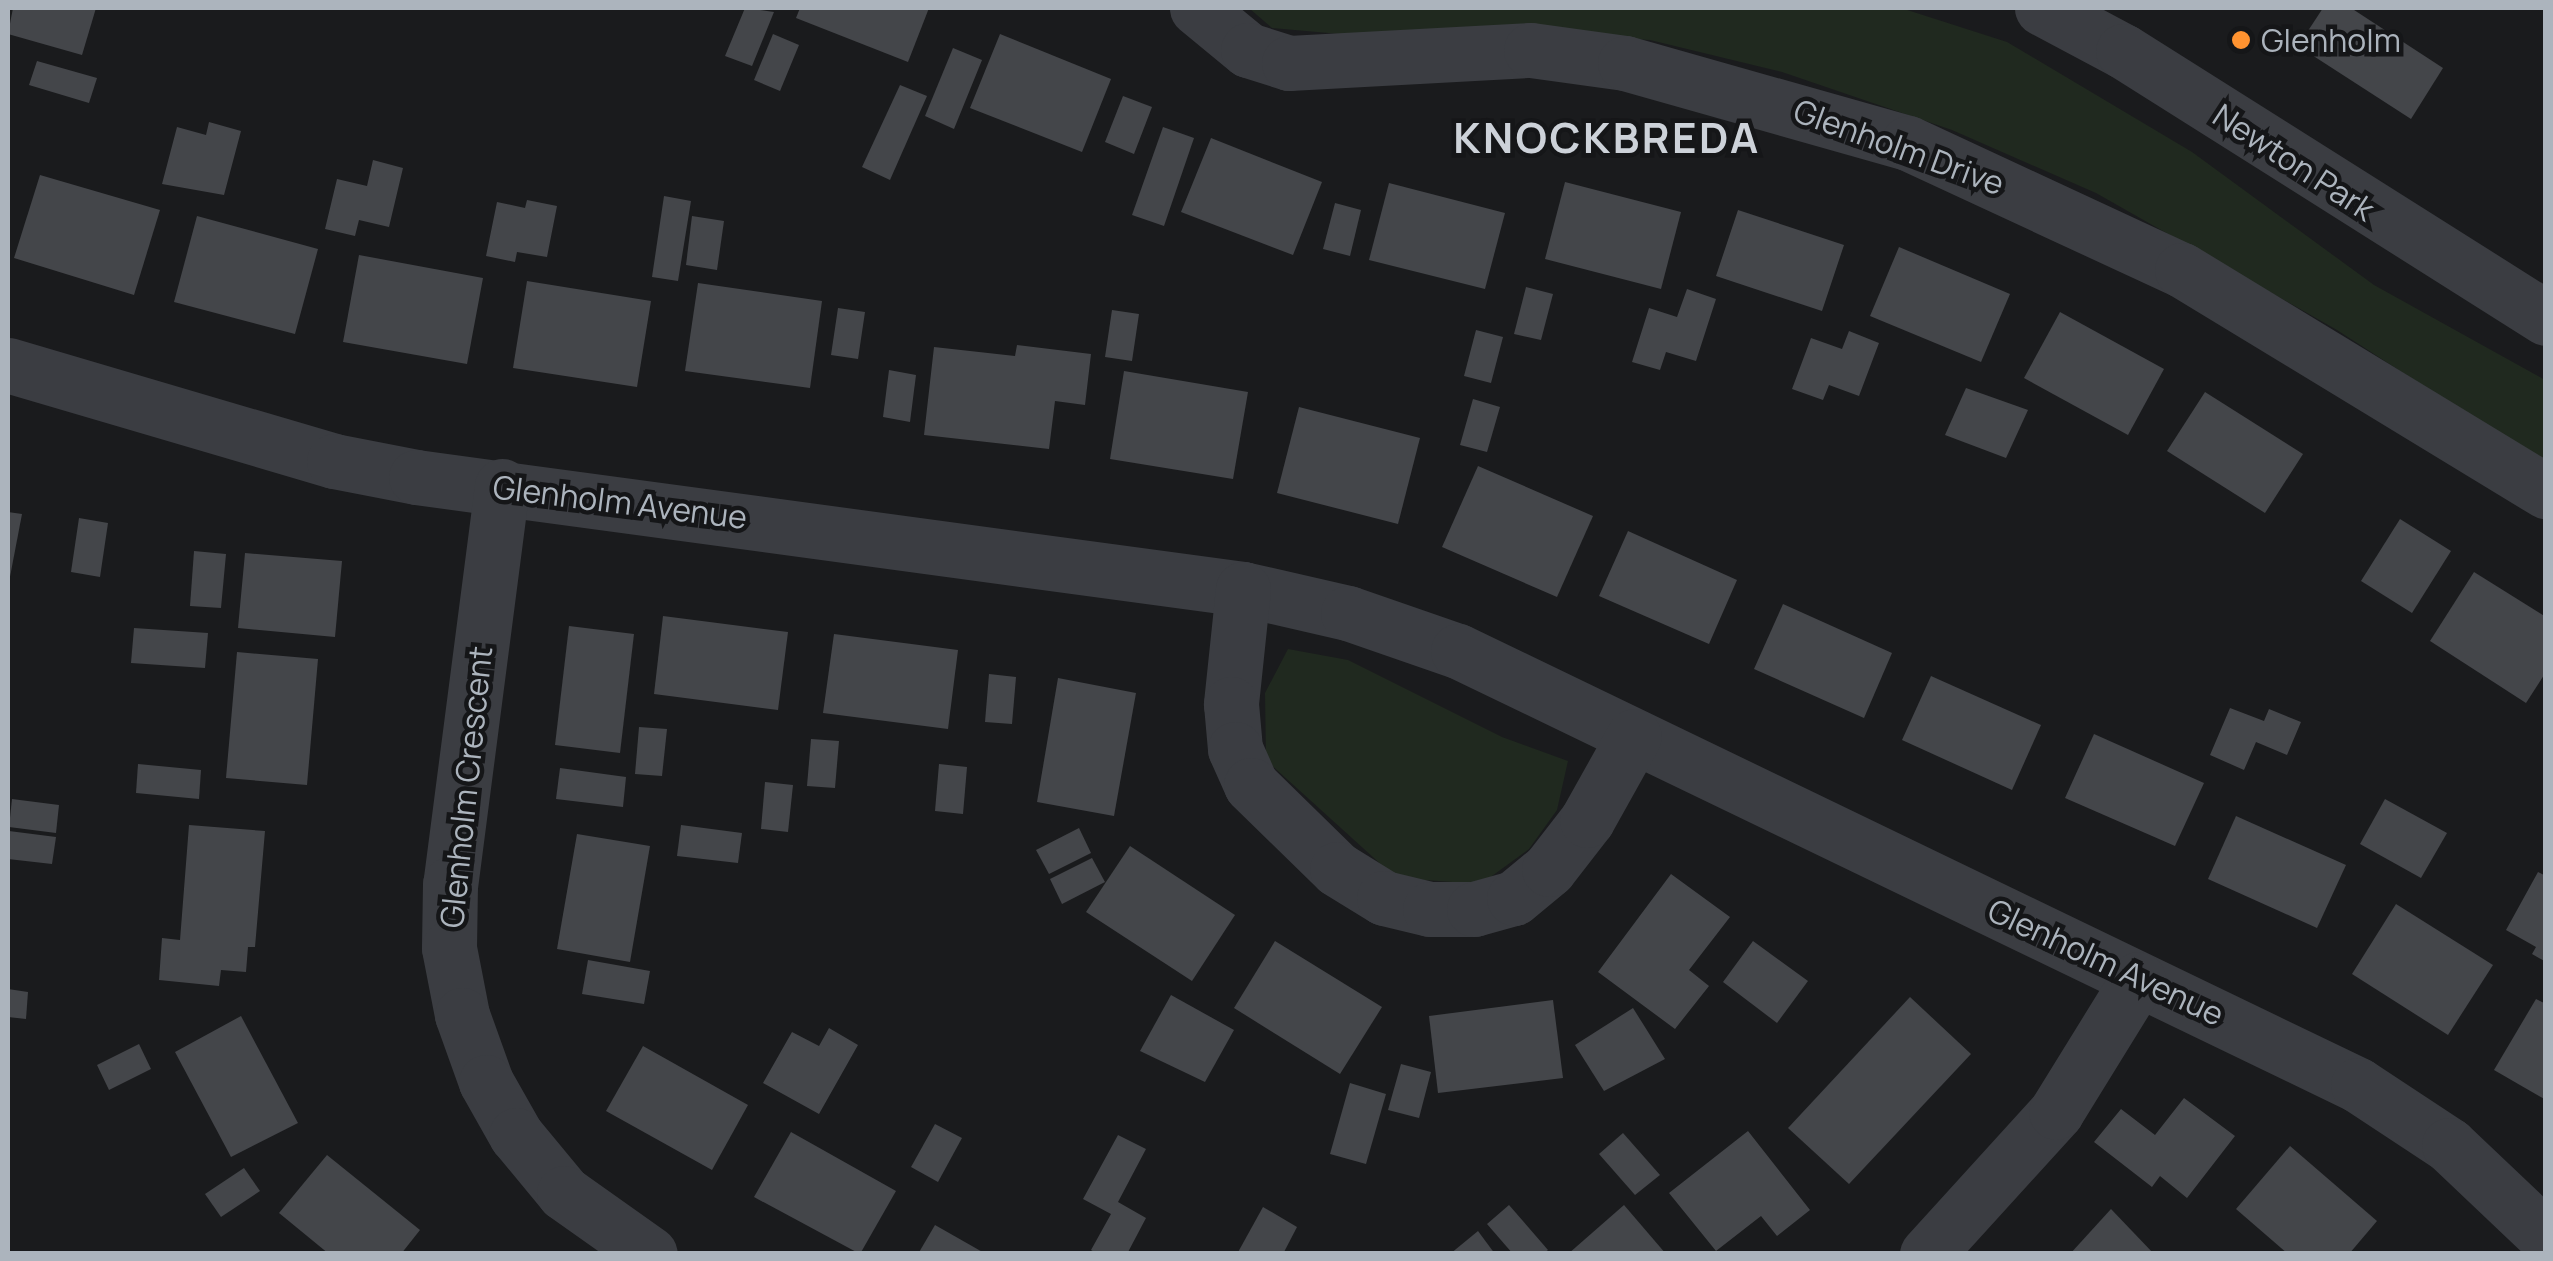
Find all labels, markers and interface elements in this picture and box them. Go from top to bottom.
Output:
place label: Glenholm [2261,21,2401,59]
marker: Glenholm [2230,29,2252,51]
street label: Glenholm Drive [1789,91,2009,203]
street label: Newton Park [2206,96,2382,228]
district label: KNOCKBREDA [1453,112,1761,162]
street label: Glenholm Avenue [491,467,749,537]
street label: Glenholm Crescent [432,644,500,930]
street label: Glenholm Avenue [1982,891,2230,1033]

